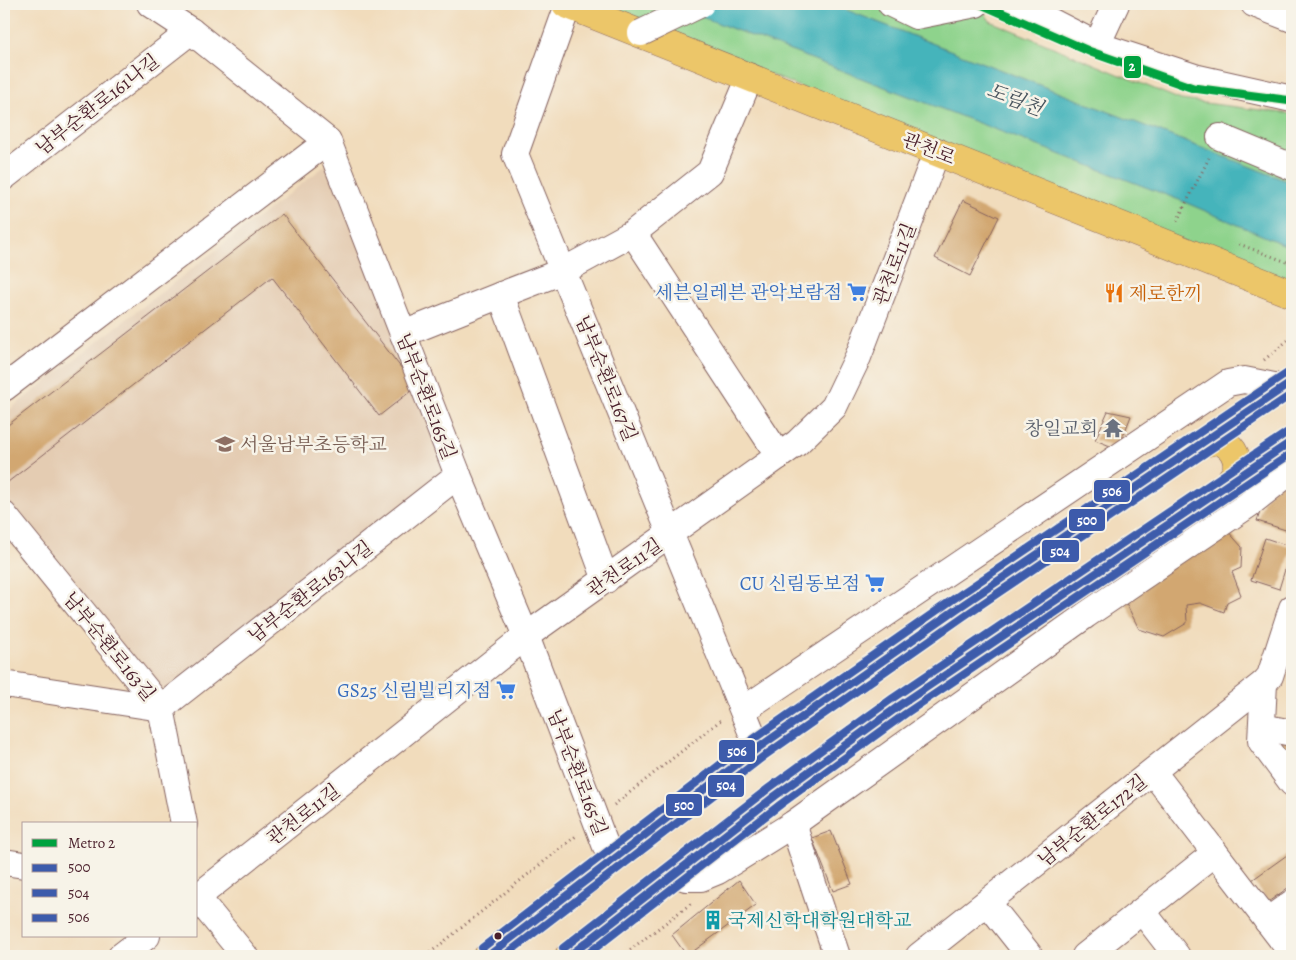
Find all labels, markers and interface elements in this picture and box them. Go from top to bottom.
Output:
street label: 남부순환로161나길 [30,48,165,161]
line badge: 2 [1123,55,1142,79]
text: 2 [1129,57,1136,76]
water label: 도림천 [983,76,1048,123]
street label: 관천로 [898,127,959,171]
street label: 관천로11길 [867,219,923,309]
place label: 세븐일레븐 관악보람점 [655,280,842,306]
supermarket icon: 세븐일레븐 관악보람점 [846,281,868,303]
place label: 제로한끼 [1129,281,1202,307]
restaurant icon: 제로한끼 [1103,282,1125,304]
street label: 남부순환로167길 [569,312,643,445]
street label: 남부순환로165길 [390,329,462,463]
place label: 창일교회 [1025,416,1098,442]
temple icon: 창일교회 [1102,417,1124,439]
place label: 서울남부초등학교 [240,432,387,458]
school or university icon: 서울남부초등학교 [214,433,236,455]
line badge: 506 [1093,479,1131,503]
text: 506 [1102,482,1122,501]
line badge: 500 [1068,508,1106,532]
text: 500 [1077,511,1097,530]
street label: 관천로11길 [582,532,667,603]
street label: 남부순환로163나길 [243,535,378,649]
line badge: 504 [1041,539,1080,563]
text: 504 [1050,542,1070,561]
place label: CU 신림동보점 [740,571,860,597]
supermarket icon: CU 신림동보점 [864,572,886,594]
street label: 남부순환로163길 [57,587,161,707]
place label: GS25 신림빌리지점 [337,678,491,704]
supermarket icon: GS25 신림빌리지점 [495,679,517,701]
street label: 남부순환로165길 [541,705,613,839]
line badge: 506 [718,739,756,763]
text: 506 [727,742,747,761]
street label: 남부순환로172길 [1033,769,1153,873]
line badge: 504 [707,774,745,798]
text: 504 [716,776,736,795]
street label: 관천로11길 [262,778,346,852]
line badge: 500 [665,793,703,817]
text: 500 [674,796,694,815]
legend [22,822,198,938]
text: Metro 2 [68,833,115,853]
text: 500 [68,857,90,877]
text: 504 [68,883,89,903]
text: 506 [68,907,89,927]
place label: 국제신학대학원대학교 [728,908,912,934]
building icon: 국제신학대학원대학교 [702,909,724,931]
unlabelled marker [493,931,503,941]

